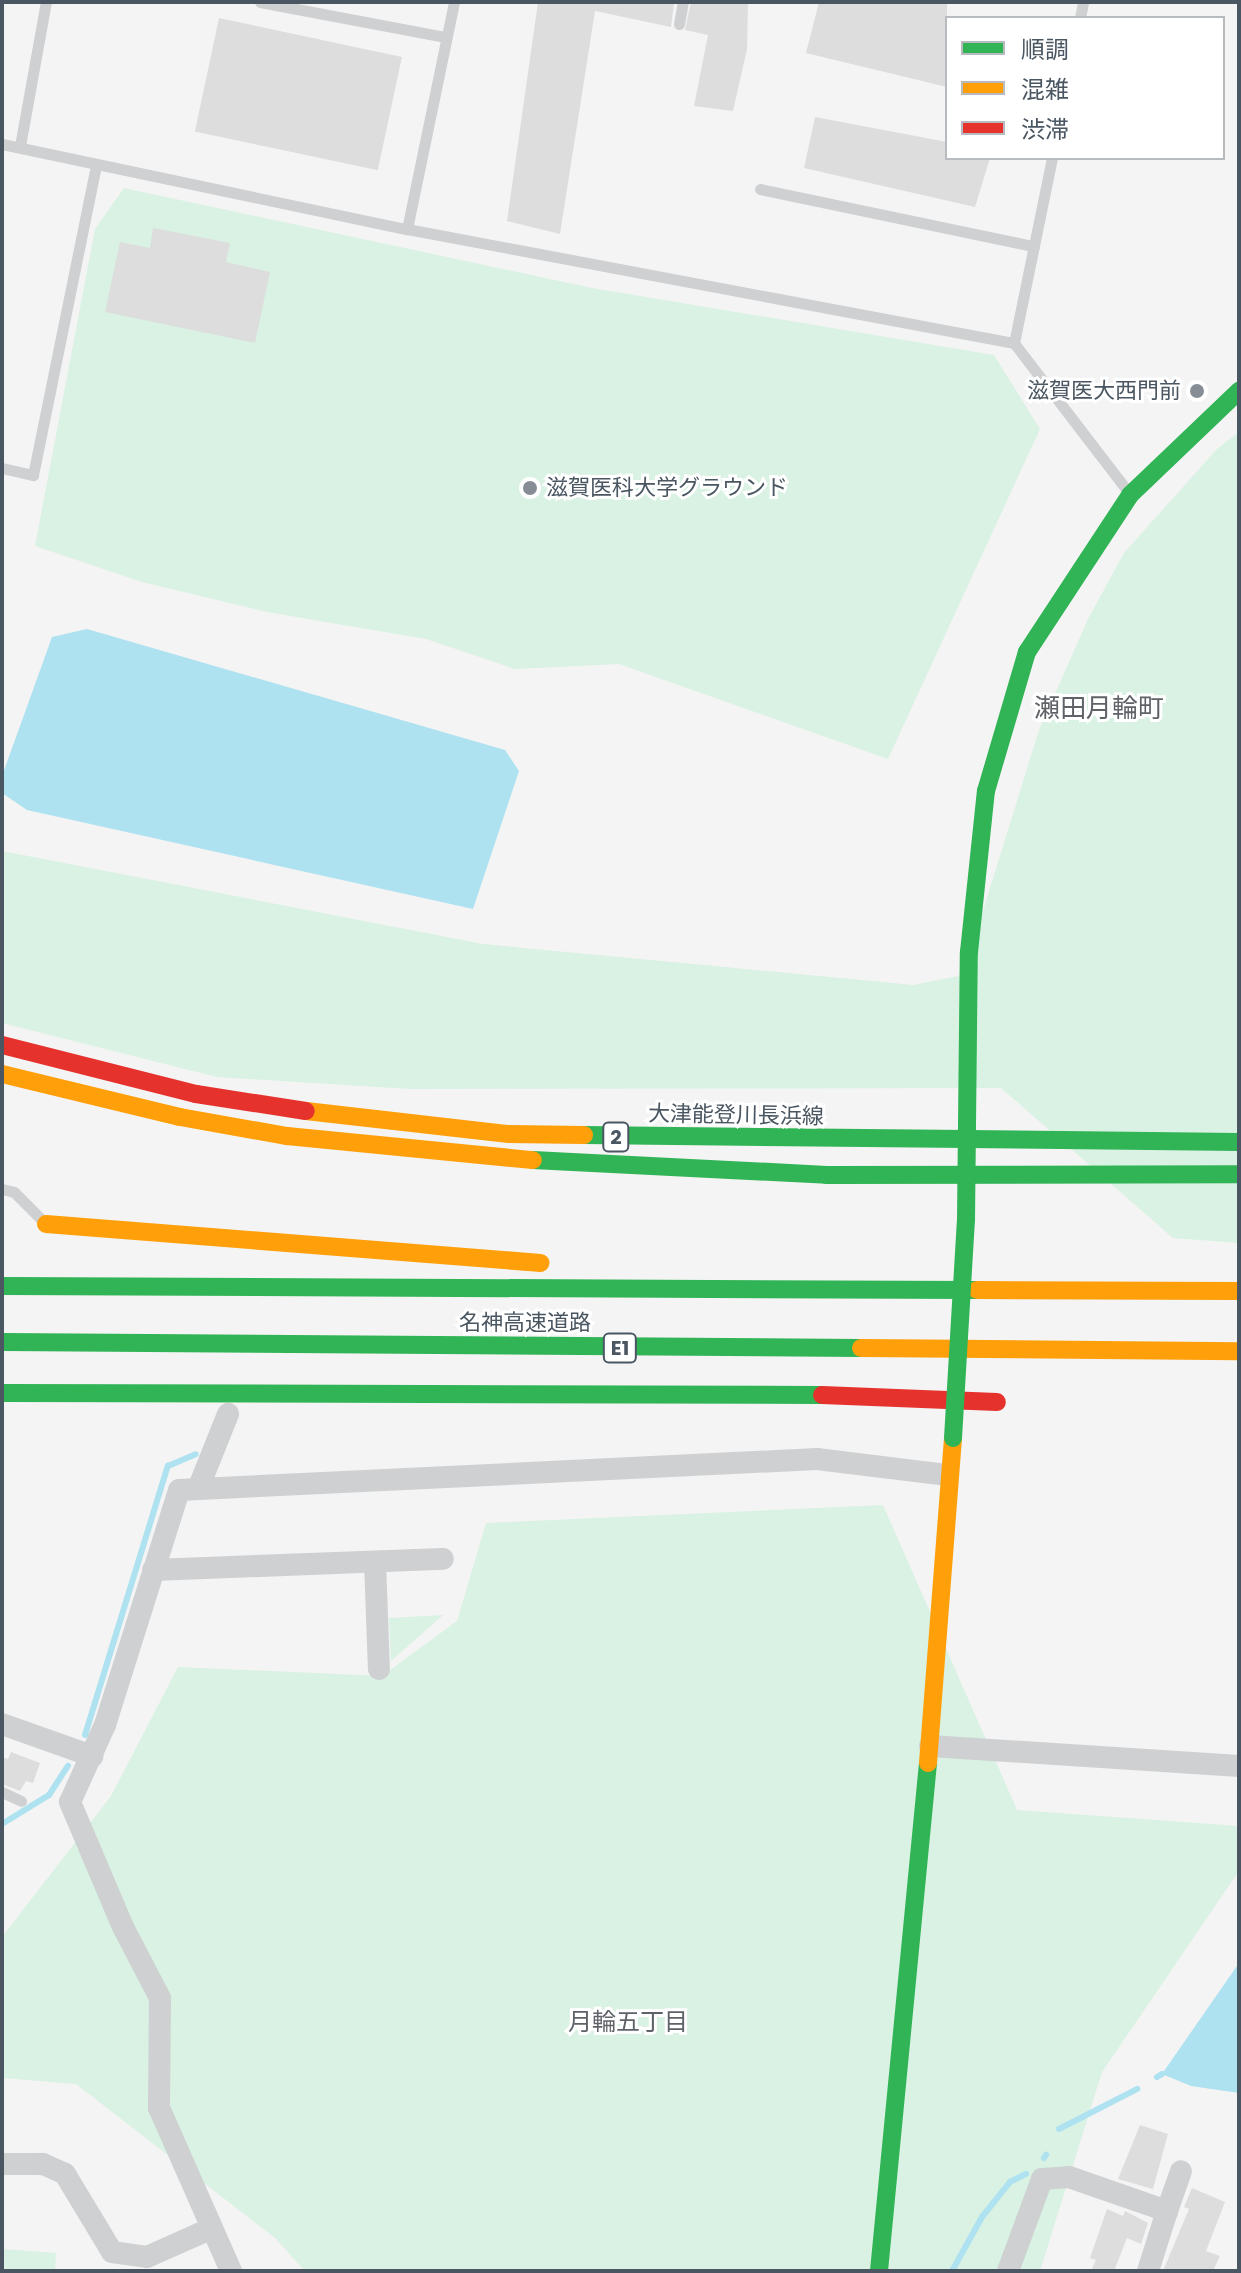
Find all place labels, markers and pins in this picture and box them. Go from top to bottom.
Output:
place label: 滋賀医大西門前 [1027,378,1181,404]
marker: 滋賀医大西門前 [1188,382,1206,400]
place label: 滋賀医科大学グラウンド [546,475,788,501]
marker: 滋賀医科大学グラウンド [521,479,539,497]

